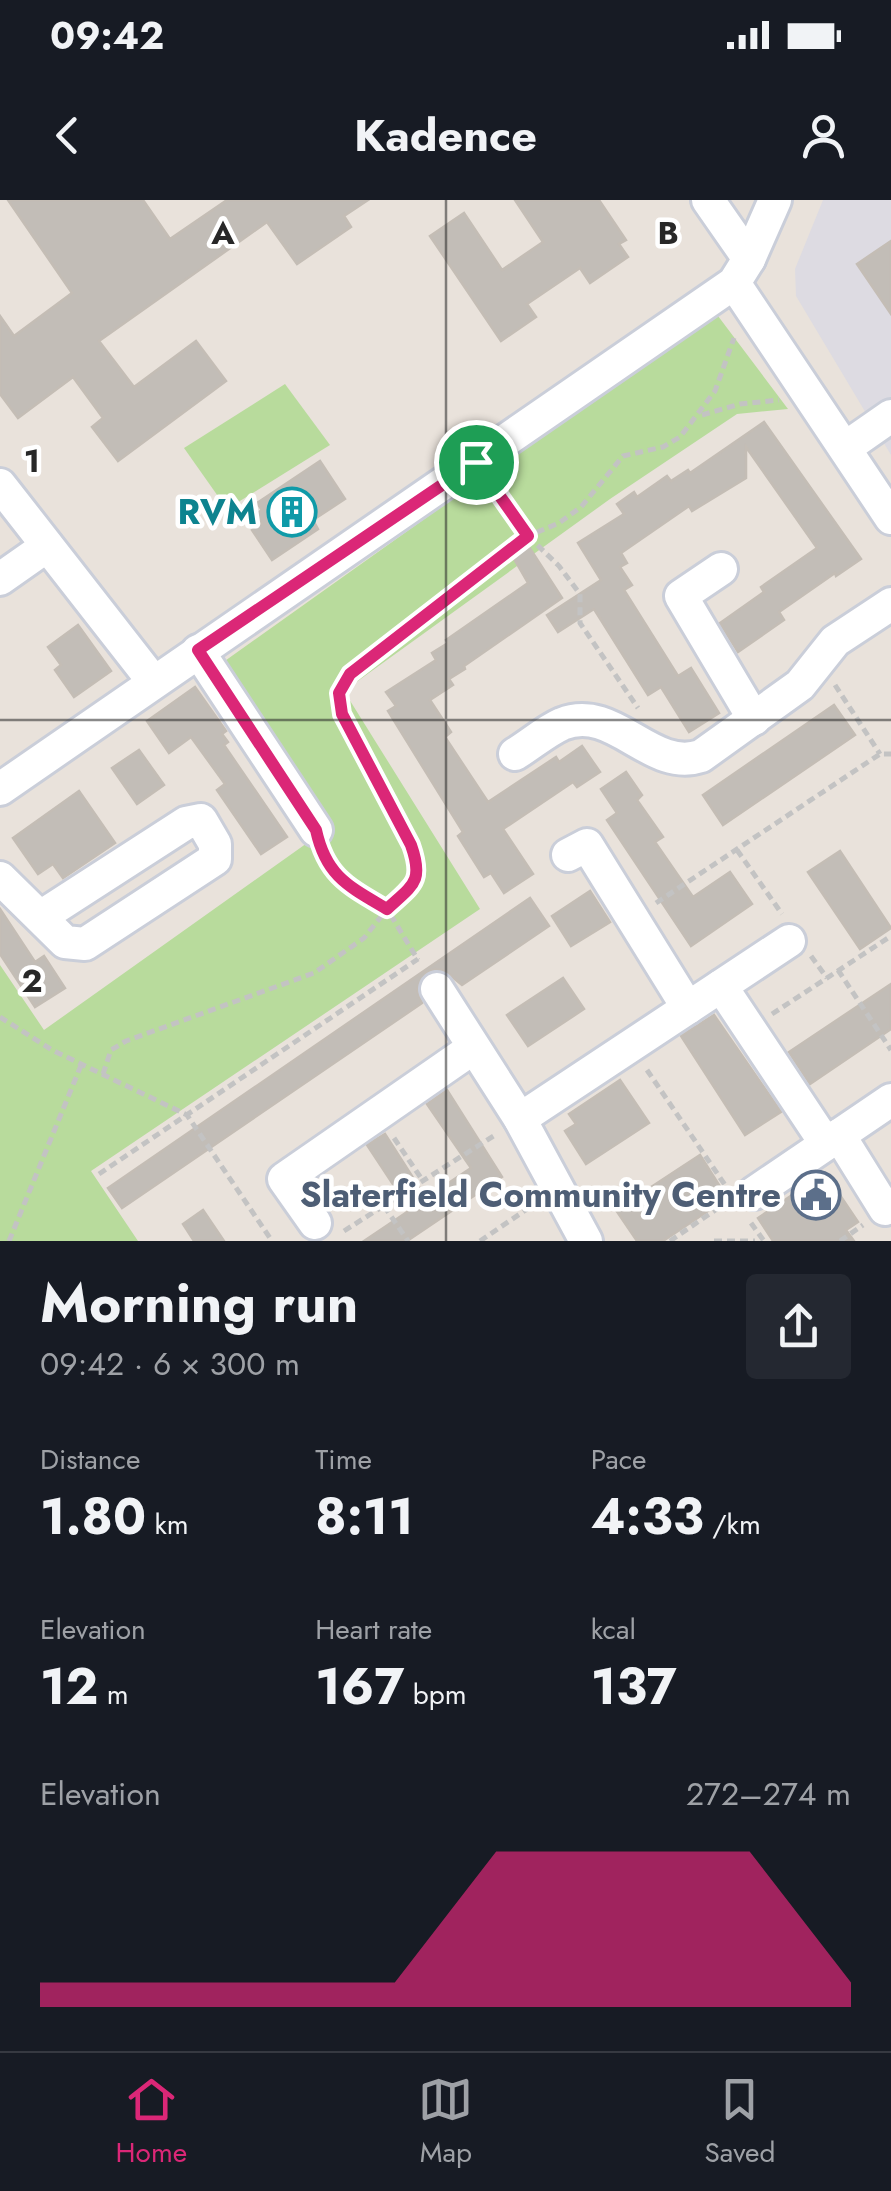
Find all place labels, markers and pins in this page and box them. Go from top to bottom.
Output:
pin [434,420,519,505]
building icon: RVM [266,486,318,538]
place label: RVM [177,487,257,537]
public building icon: Slaterfield Community Centre [790,1169,842,1221]
place label: Slaterfield Community Centre [300,1170,781,1220]

